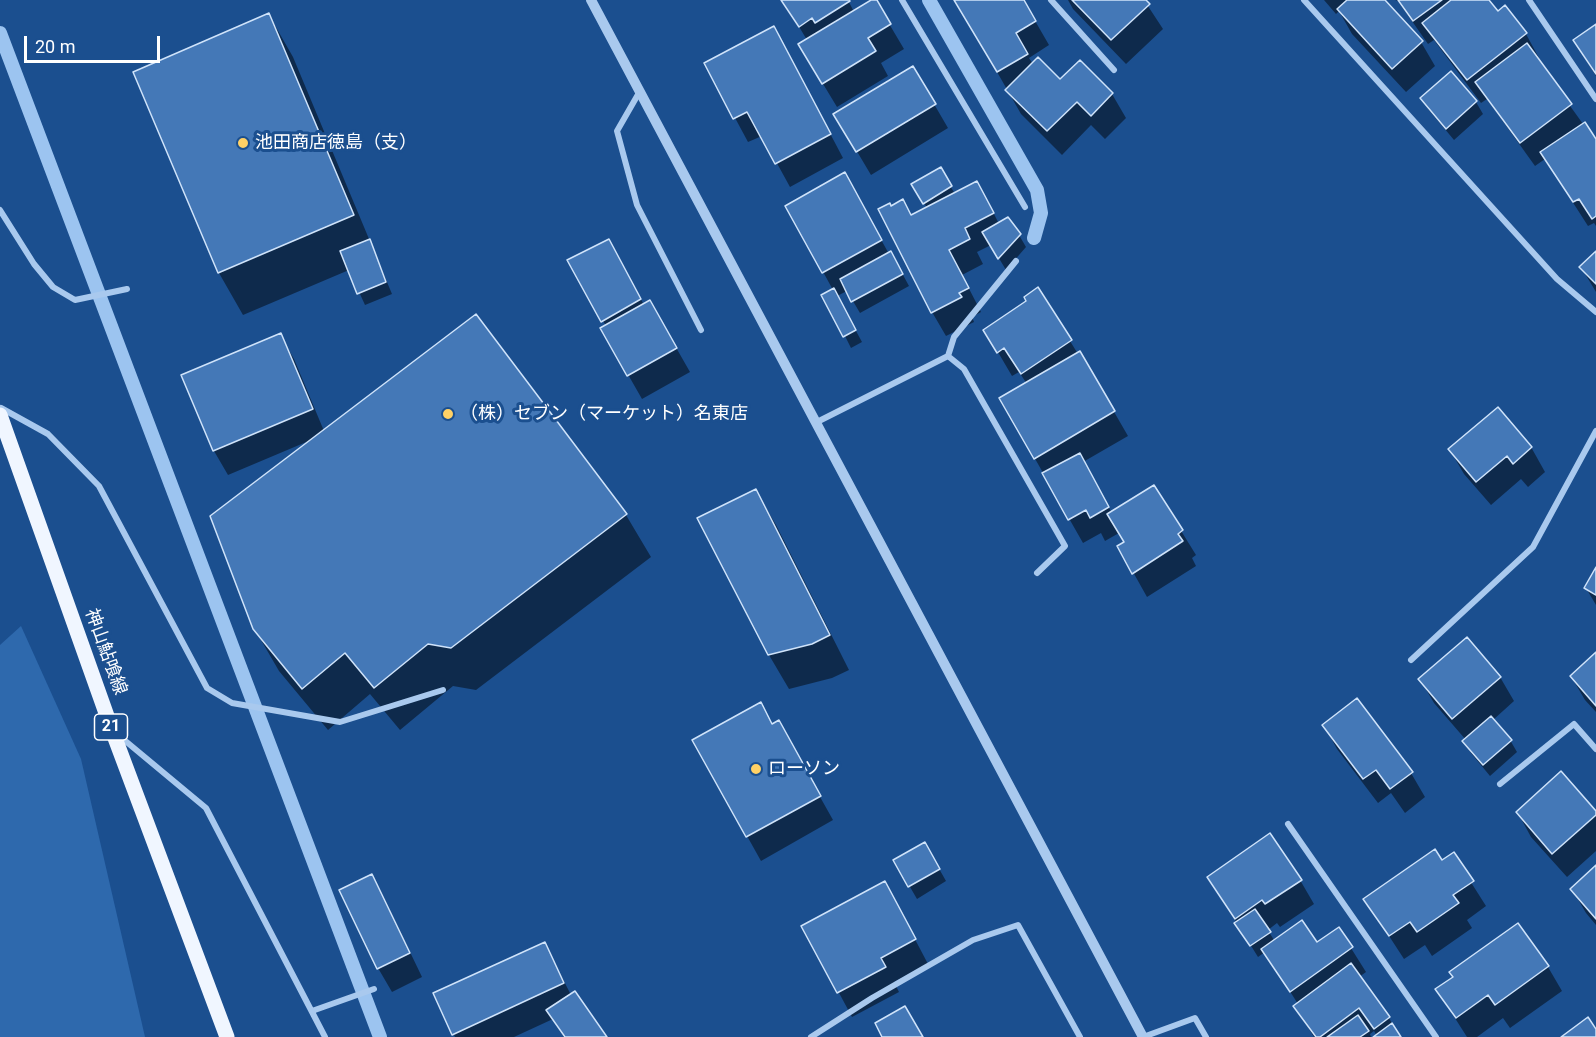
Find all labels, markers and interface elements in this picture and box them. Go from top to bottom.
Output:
scale bar [27,24,164,62]
text: 20 m [35,36,75,57]
place label: 池田商店徳島（支） [255,132,417,154]
marker: 池田商店徳島（支） [236,136,250,150]
place label: （株）セブン（マーケット）名東店 [460,403,748,425]
marker: （株）セブン（マーケット）名東店 [441,407,455,421]
street label: 神山鮎喰線 [79,606,131,698]
road number: 21 [94,714,128,740]
place label: ローソン [768,758,840,780]
marker: ローソン [749,762,763,776]

